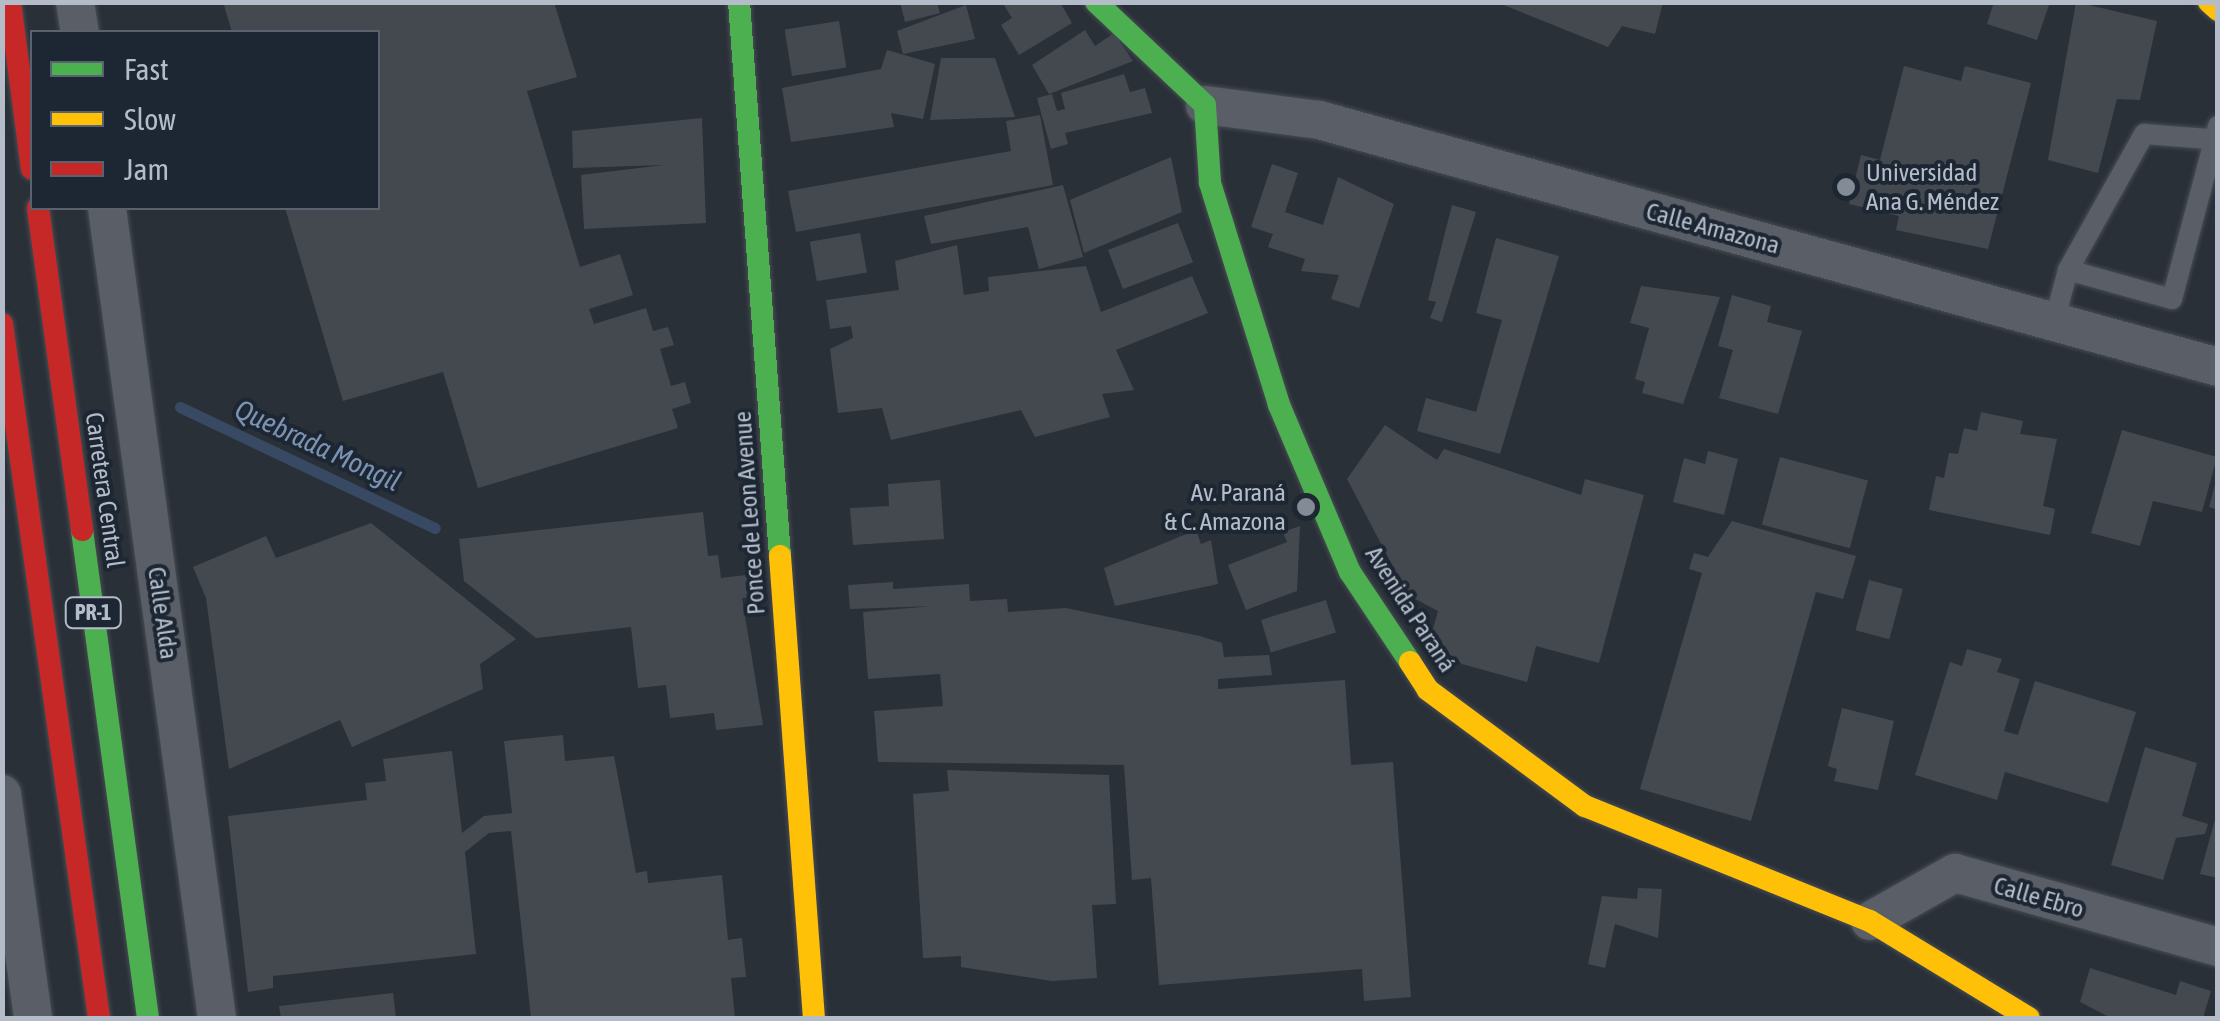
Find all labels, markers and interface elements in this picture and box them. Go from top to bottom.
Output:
legend [30,30,380,210]
text: Fast [124,52,169,86]
text: Slow [124,102,176,136]
text: Jam [124,152,169,186]
place label: Universidad Ana G. Méndez [1866,158,1999,217]
marker: Universidad Ana G. Méndez [1835,176,1857,198]
street label: Calle Amazona [1643,196,1783,260]
water label: Quebrada Mongil [230,392,406,498]
street label: Ponce de Leon Avenue [727,410,771,616]
street label: Carretera Central [79,411,131,569]
place label: Av. Paraná & C. Amazona [1164,478,1286,537]
marker: Av. Paraná & C. Amazona [1295,496,1317,518]
street label: Avenida Paraná [1359,540,1463,678]
street label: Calle Alda [142,565,184,661]
road number: PR-1 [63,596,123,630]
street label: Calle Ebro [1991,870,2087,924]

